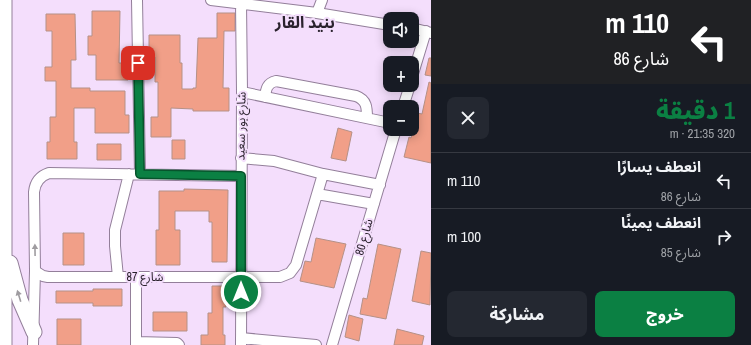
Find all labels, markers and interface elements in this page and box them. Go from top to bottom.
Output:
text: 110 m [605,4,669,42]
district label: بنيد القار [274,11,335,33]
map controls [383,12,419,136]
button: sound [383,12,419,48]
icon: left [683,16,735,68]
pin [121,46,155,80]
text: شارع 86 [613,46,669,71]
icon: arrive [127,52,149,74]
button: + [383,56,419,92]
street label: شارع بور سعيد [232,92,251,160]
text: 1 دقيقة [656,94,735,126]
button: close [447,97,489,139]
button: − [383,100,419,136]
text: 320 m · 21:35 [670,125,735,142]
text: انعطف يسارًا [617,156,701,177]
text: 110 m [447,170,480,191]
icon: left [713,170,735,192]
text: شارع 86 [661,188,701,205]
text: انعطف يمينًا [621,212,701,233]
street label: شارع 80 [351,217,378,257]
text: 100 m [447,226,481,247]
icon: right [713,226,735,248]
one-way arrow [32,243,38,256]
text: شارع 85 [661,244,701,261]
street label: شارع 87 [126,269,164,286]
position arrow [220,271,262,313]
one-way arrow [16,289,22,301]
button: مشاركة [447,291,587,337]
button: خروج [595,291,735,337]

